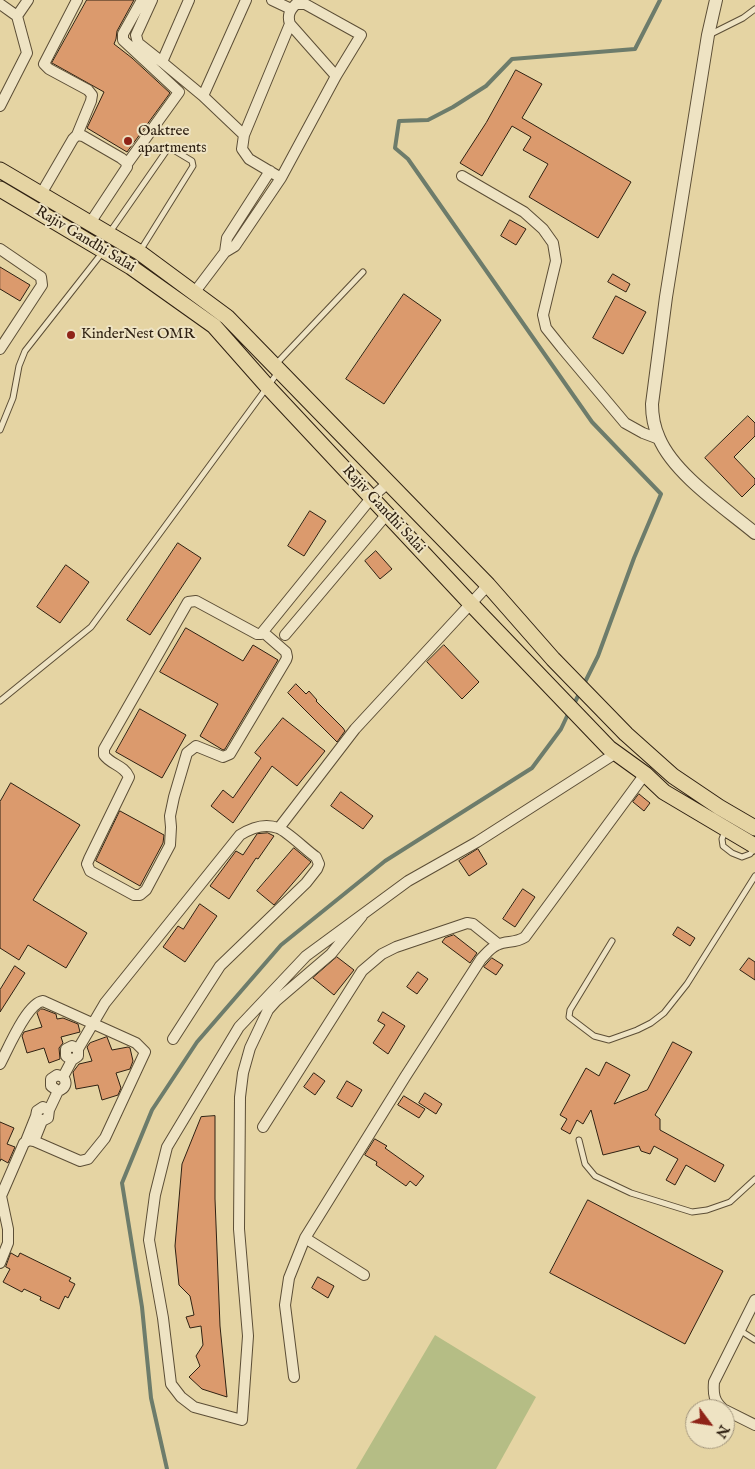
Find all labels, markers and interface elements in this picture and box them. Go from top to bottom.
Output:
place label: Oaktree apartments [138,123,207,158]
marker: Oaktree apartments [122,135,134,147]
street label: Rajiv Gandhi Salai [32,203,138,277]
place label: KinderNest OMR [81,326,195,344]
marker: KinderNest OMR [65,329,77,341]
street label: Rajiv Gandhi Salai [338,462,428,558]
north arrow [685,1399,735,1449]
text: N [711,1421,733,1441]

